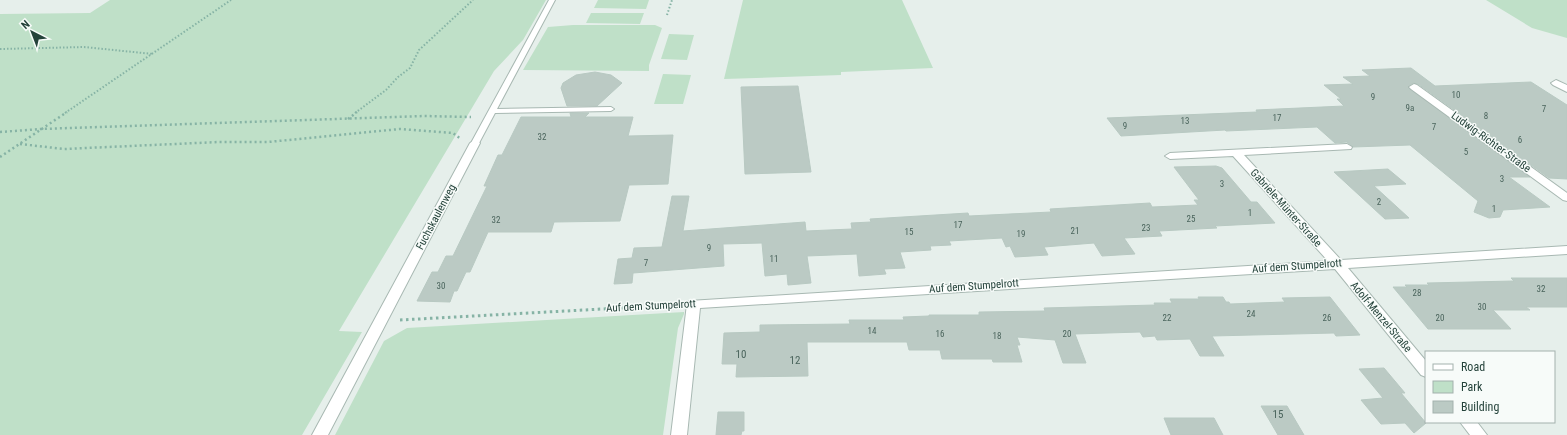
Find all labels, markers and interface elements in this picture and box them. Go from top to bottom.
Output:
north arrow [12,12,52,52]
text: N [19,18,33,32]
house number: 10 [1452,90,1460,100]
house number: 9 [1371,92,1375,102]
house number: 9a [1406,103,1414,113]
house number: 7 [1542,104,1547,114]
street label: Ludwig-Richter-Straße [1449,109,1533,175]
house number: 8 [1484,111,1488,121]
house number: 17 [1273,113,1282,123]
house number: 13 [1181,116,1189,126]
house number: 9 [1123,121,1127,131]
house number: 7 [1432,122,1437,132]
house number: 32 [538,132,547,142]
house number: 6 [1518,135,1522,145]
house number: 5 [1464,147,1469,157]
street label: Gabriele-Münter-Straße [1248,166,1324,250]
house number: 3 [1500,174,1504,184]
house number: 3 [1220,179,1224,189]
street label: Fuchskaulenweg [413,182,459,252]
house number: 2 [1377,197,1382,207]
house number: 1 [1492,204,1496,214]
house number: 1 [1248,208,1252,218]
house number: 25 [1187,214,1196,224]
house number: 32 [492,215,501,225]
house number: 17 [954,220,963,230]
house number: 23 [1142,223,1150,233]
house number: 21 [1071,226,1079,236]
house number: 15 [905,227,914,237]
house number: 19 [1017,229,1025,239]
house number: 9 [707,243,711,253]
house number: 11 [770,254,778,264]
street label: Auf dem Stumpelrott [1252,256,1342,276]
house number: 7 [644,258,649,268]
street label: Auf dem Stumpelrott [929,276,1019,296]
street label: Adolf-Menzel-Straße [1348,279,1414,355]
house number: 30 [437,281,445,291]
house number: 32 [1537,284,1546,294]
house number: 28 [1413,288,1421,298]
street label: Auf dem Stumpelrott [606,297,696,315]
house number: 30 [1478,302,1486,312]
house number: 24 [1247,309,1256,319]
house number: 22 [1163,313,1172,323]
house number: 26 [1323,313,1331,323]
house number: 20 [1436,313,1444,323]
house number: 14 [868,326,877,336]
house number: 16 [936,329,944,339]
house number: 20 [1063,329,1071,339]
house number: 18 [993,331,1001,341]
house number: 10 [736,348,746,361]
legend [1425,351,1555,423]
house number: 12 [790,354,800,367]
text: Road [1461,360,1485,374]
text: Park [1461,380,1483,394]
text: Building [1461,400,1499,414]
house number: 15 [1273,408,1283,421]

